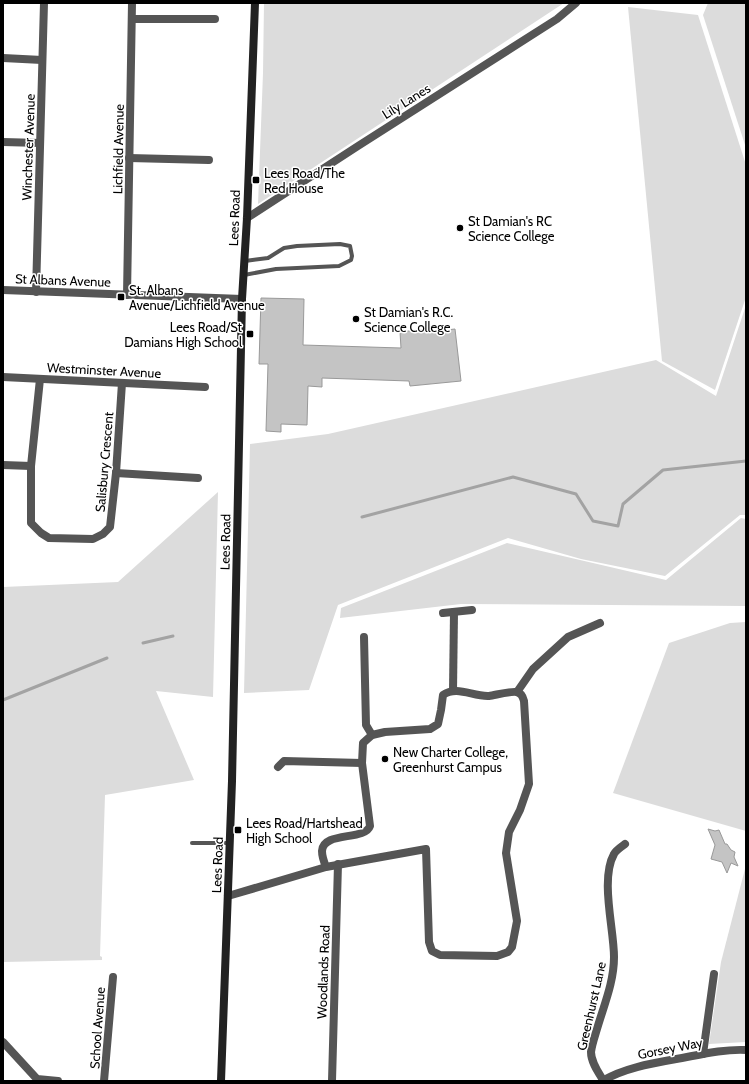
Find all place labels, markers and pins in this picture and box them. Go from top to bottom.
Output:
place label: Lees Road/The Red House [264,165,345,196]
marker: Lees Road/The Red House [251,175,261,185]
place label: St Damian's RC Science College [468,213,555,244]
marker: St Damian's RC Science College [455,223,465,233]
place label: St. Albans Avenue/Lichfield Avenue [129,282,265,313]
marker: St. Albans Avenue/Lichfield Avenue [116,292,126,302]
place label: St Damian's R.C. Science College [364,304,453,335]
marker: St Damian's R.C. Science College [351,314,361,324]
place label: Lees Road/St Damians High School [124,319,243,350]
marker: Lees Road/St Damians High School [245,329,255,339]
place label: New Charter College, Greenhurst Campus [393,744,508,775]
marker: New Charter College, Greenhurst Campus [380,754,390,764]
place label: Lees Road/Hartshead High School [246,815,363,846]
marker: Lees Road/Hartshead High School [233,825,243,835]

